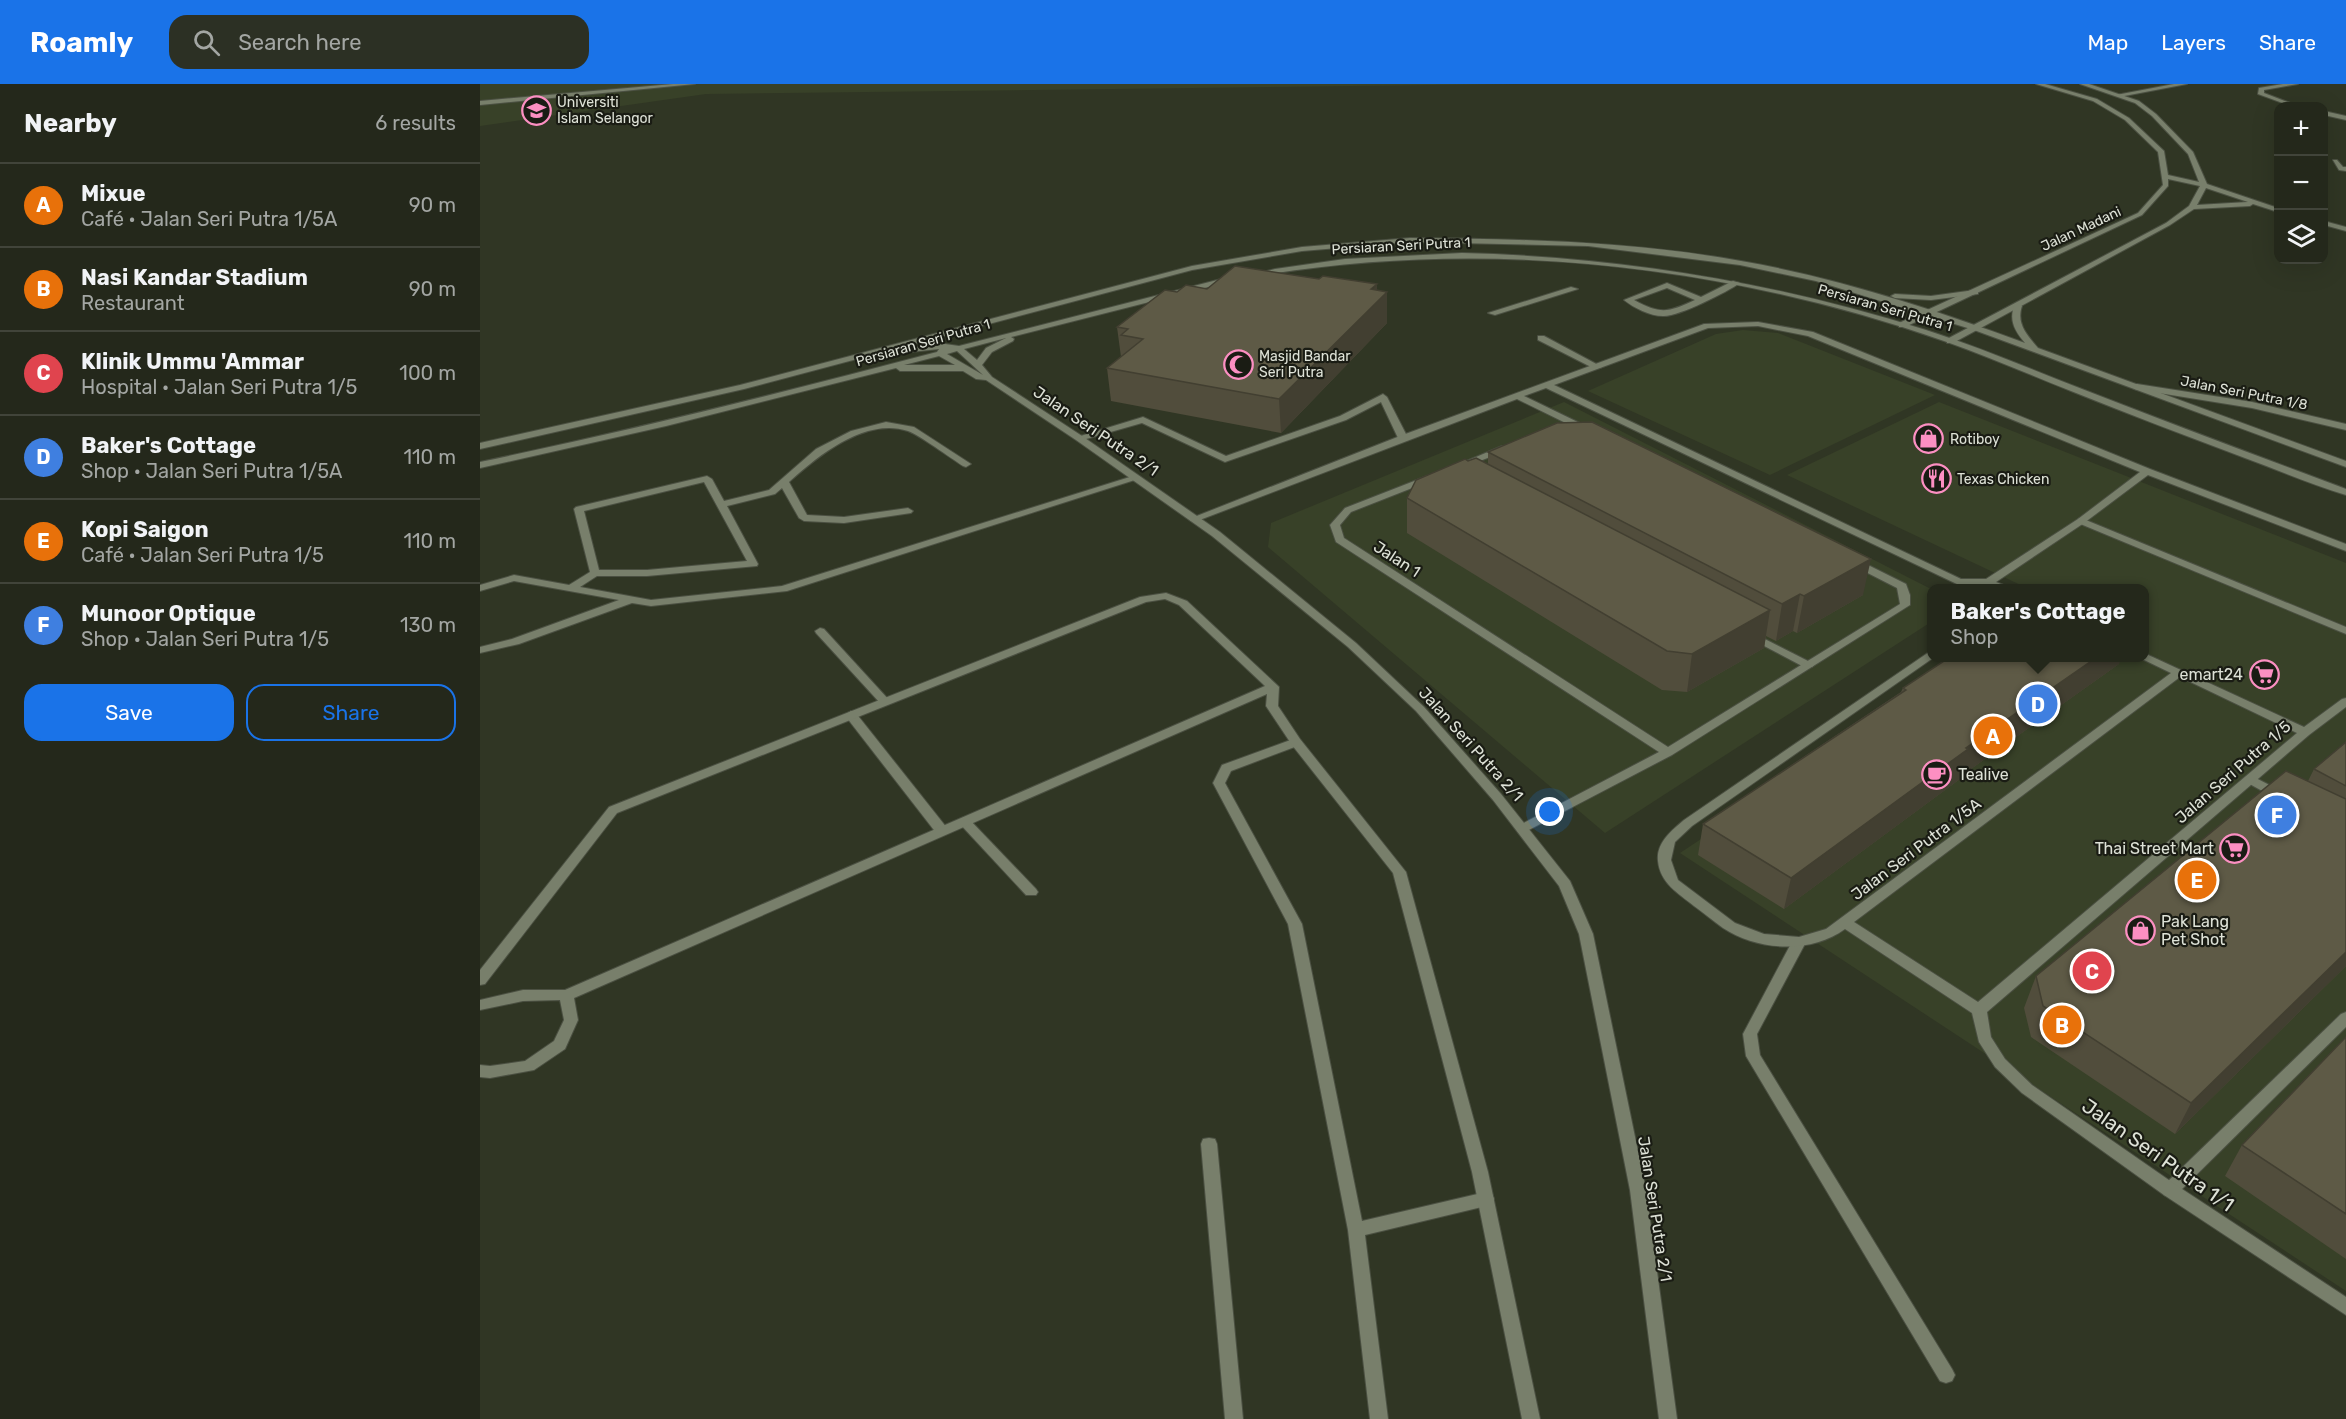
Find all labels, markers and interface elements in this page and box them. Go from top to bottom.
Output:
search box [169,15,589,69]
text: Roamly [30,26,133,59]
icon: search [190,26,223,59]
text: Search here [238,29,362,56]
text: Map [2087,30,2128,55]
text: Layers [2161,30,2226,55]
text: Share [2259,30,2316,55]
school or university icon: Universiti Islam Selangor [520,94,552,126]
place label: Universiti Islam Selangor [557,94,654,127]
map controls [2274,102,2328,264]
button: + [2274,102,2328,156]
text: Nearby [24,108,117,139]
text: 6 results [375,111,456,135]
button: − [2274,156,2328,210]
text: Mixue [81,180,146,207]
text: A [36,193,51,217]
text: 90 m [409,193,456,217]
street label: Jalan Madani [2038,203,2124,255]
text: Café · Jalan Seri Putra 1/5A [81,207,337,231]
button: layers [2274,210,2328,264]
street label: Persiaran Seri Putra 1 [1331,234,1471,258]
text: Nasi Kandar Stadium [81,264,308,291]
text: B [36,277,51,301]
text: 90 m [409,277,456,301]
street label: Persiaran Seri Putra 1 [1816,281,1954,335]
text: Restaurant [81,291,185,315]
street label: Persiaran Seri Putra 1 [854,316,992,370]
text: Klinik Ummu 'Ammar [81,348,304,375]
mosque icon: Masjid Bandar Seri Putra [1222,348,1254,380]
place label: Masjid Bandar Seri Putra [1259,348,1351,381]
text: C [36,361,51,385]
text: 100 m [399,361,456,385]
street label: Jalan Seri Putra 1/8 [2179,372,2309,414]
text: Hospital · Jalan Seri Putra 1/5 [81,375,357,399]
street label: Jalan Seri Putra 2/1 [1030,382,1162,480]
shop icon: Rotiboy [1913,423,1945,455]
place label: Rotiboy [1950,431,2000,448]
text: Baker's Cottage [81,432,256,459]
text: D [36,445,51,469]
text: 110 m [404,445,456,469]
text: Shop · Jalan Seri Putra 1/5A [81,459,342,483]
restaurant icon: Texas Chicken [1920,463,1952,495]
place label: Texas Chicken [1957,471,2049,488]
text: Kopi Saigon [81,516,209,543]
text: E [37,529,50,553]
text: 110 m [404,529,456,553]
street label: Jalan 1 [1370,537,1424,581]
text: Café · Jalan Seri Putra 1/5 [81,543,324,567]
popup [1927,584,2149,662]
text: Baker's Cottage [1950,598,2126,625]
text: Munoor Optique [81,600,256,627]
text: F [37,613,50,637]
text: 130 m [400,613,456,637]
text: Shop [1950,625,1998,649]
text: Shop · Jalan Seri Putra 1/5 [81,627,329,651]
supermarket icon: emart24 [2248,658,2280,690]
place label: emart24 [2179,665,2243,684]
pin: D [2018,682,2058,726]
street label: Jalan Seri Putra 2/1 [1415,683,1527,805]
button: Save [24,684,234,741]
button: Share [246,684,456,741]
pin: A [1974,714,2012,758]
street label: Jalan Seri Putra 1/5 [2171,717,2295,827]
cafe icon: Tealive [1921,758,1953,790]
place label: Tealive [1958,765,2009,784]
pin: F [2258,792,2296,838]
street label: Jalan Seri Putra 1/5A [1847,794,1985,904]
your location [1535,797,1564,826]
supermarket icon: Thai Street Mart [2219,832,2251,864]
place label: Thai Street Mart [2095,839,2214,858]
pin: E [2178,858,2216,902]
place label: Pak Lang Pet Shot [2161,912,2229,949]
shop icon: Pak Lang Pet Shot [2124,914,2156,946]
pin: C [2072,948,2112,994]
pin: B [2042,1002,2082,1048]
street label: Jalan Seri Putra 1/1 [2077,1093,2239,1217]
street label: Jalan Seri Putra 2/1 [1634,1135,1676,1283]

